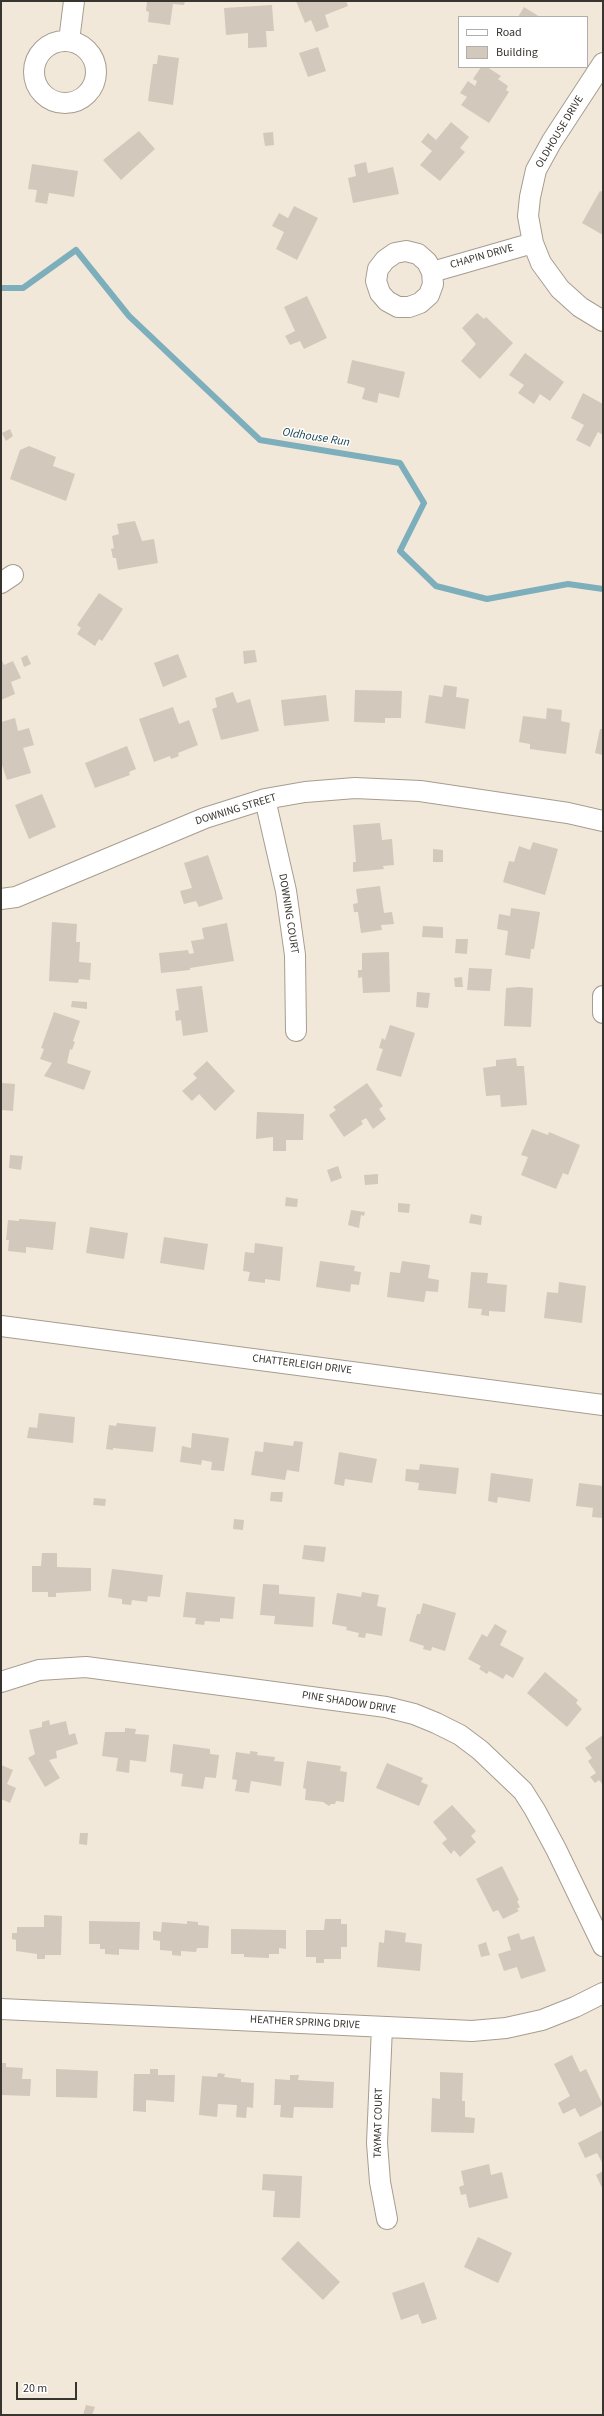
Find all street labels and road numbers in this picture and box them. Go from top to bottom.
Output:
street label: OLDHOUSE DRIVE [533,93,587,171]
street label: CHAPIN DRIVE [449,242,515,272]
street label: DOWNING STREET [194,791,278,829]
street label: DOWNING COURT [275,873,301,955]
street label: CHATTERLEIGH DRIVE [251,1352,353,1378]
street label: PINE SHADOW DRIVE [301,1689,397,1717]
street label: HEATHER SPRING DRIVE [250,2014,360,2032]
street label: TAYMAT COURT [372,2088,386,2158]

